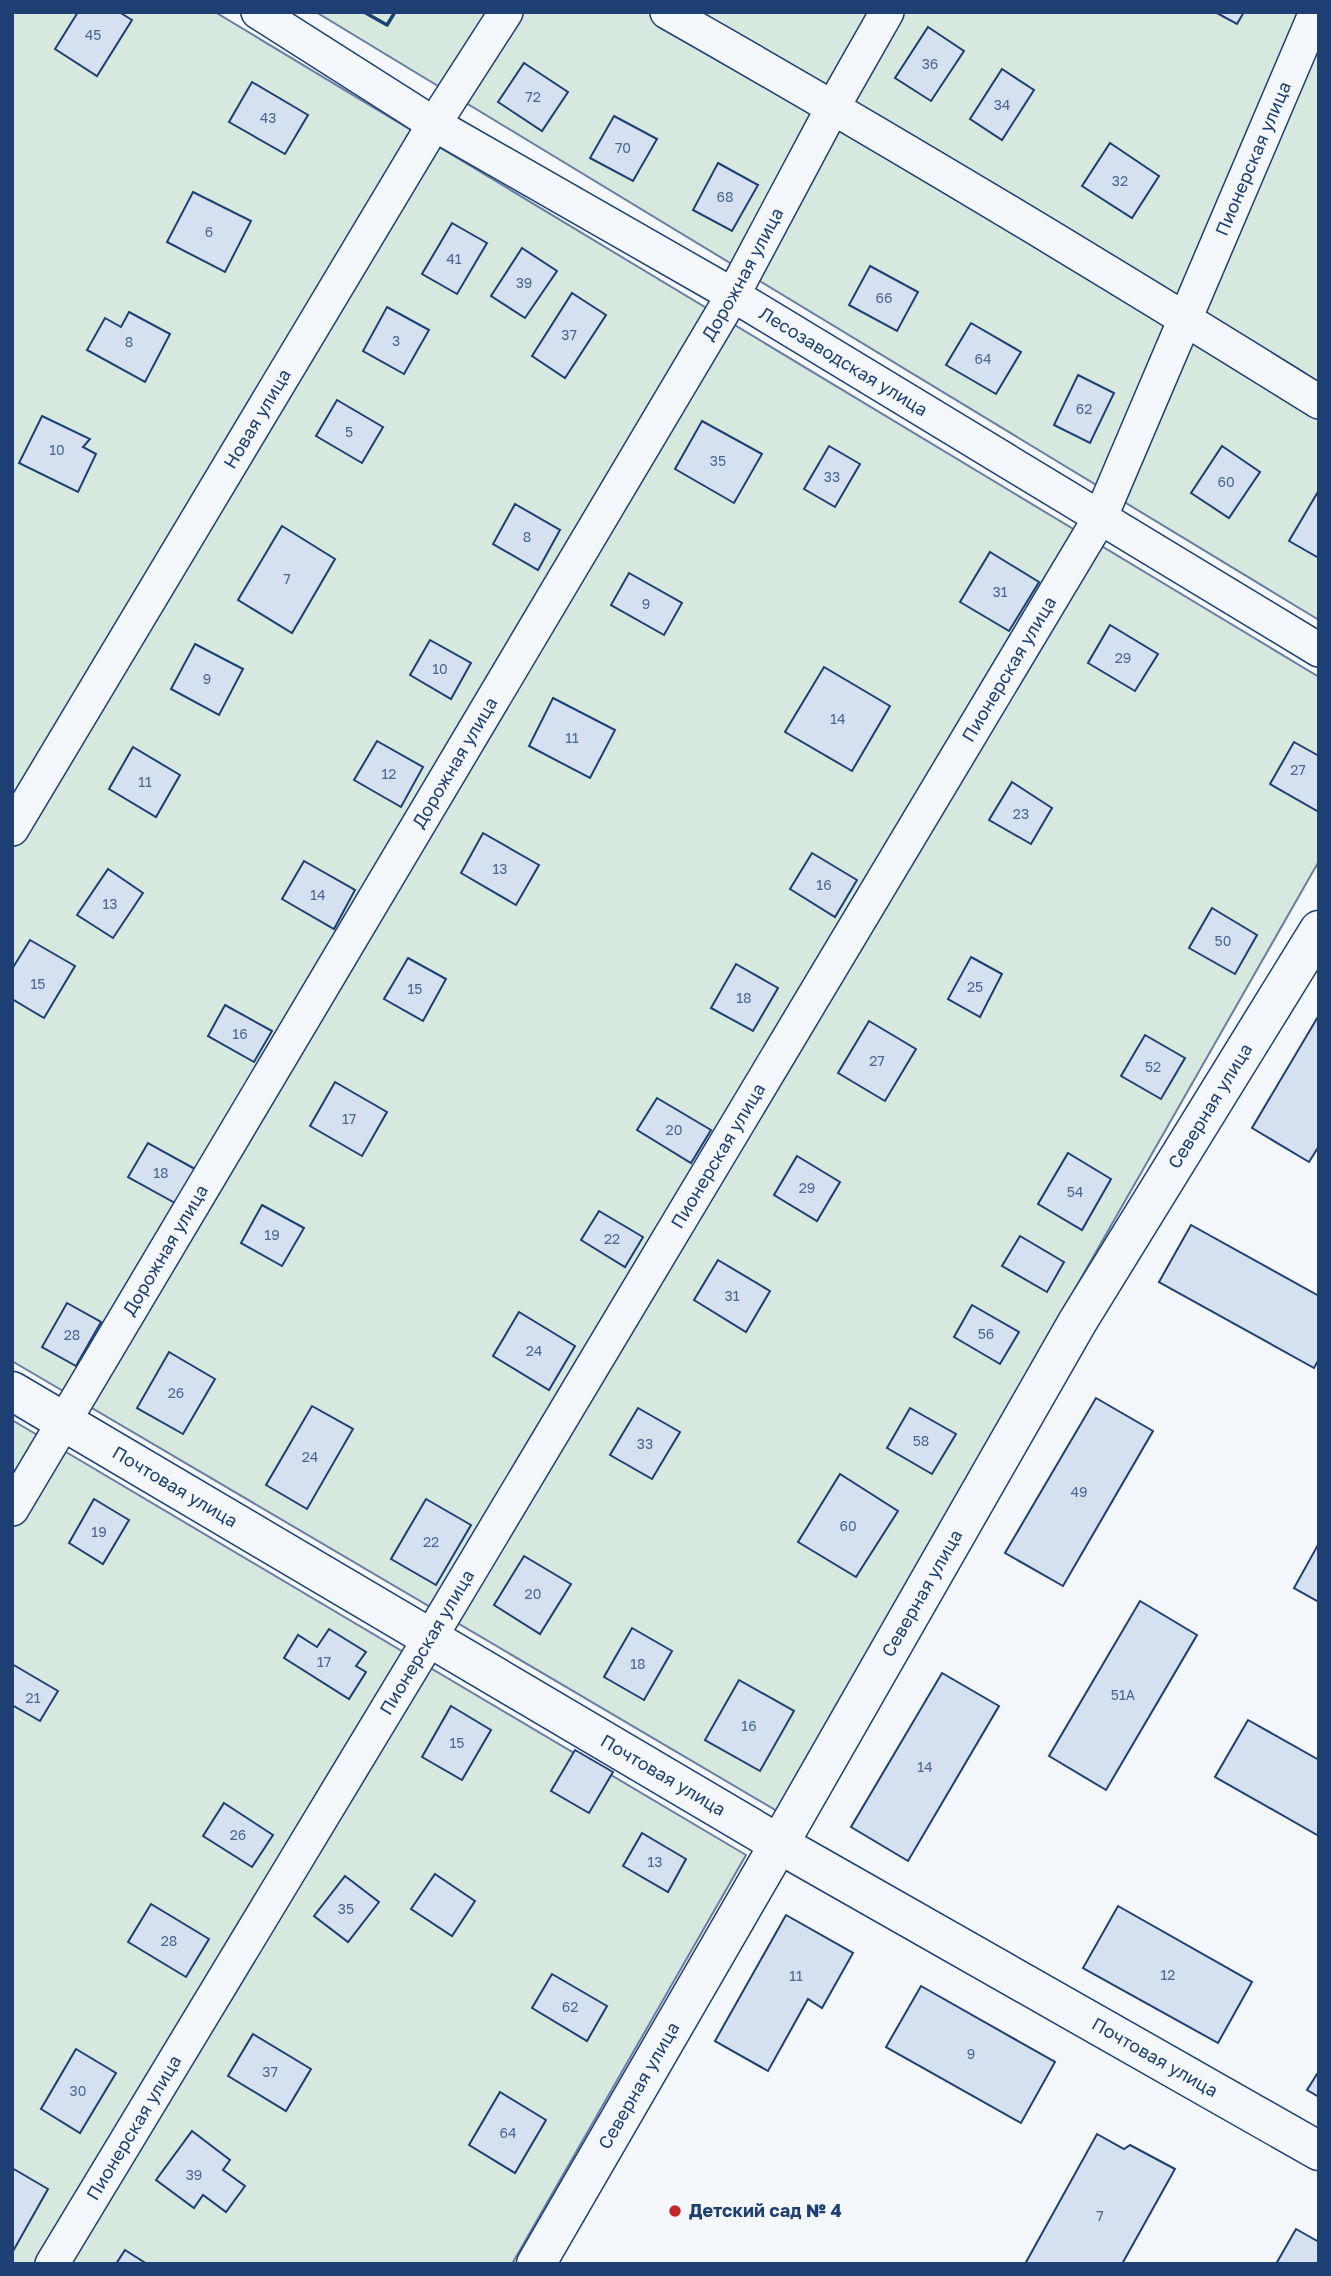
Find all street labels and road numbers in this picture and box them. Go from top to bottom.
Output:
street label: Пионерская улица [1210,78,1295,239]
street label: Дорожная улица [697,204,787,344]
street label: Лесозаводская улица [756,302,932,420]
street label: Новая улица [218,364,295,472]
street label: Пионерская улица [957,592,1060,745]
street label: Дорожная улица [407,693,502,832]
street label: Северная улица [1163,1039,1256,1172]
street label: Пионерская улица [666,1079,769,1232]
street label: Дорожная улица [117,1180,212,1319]
street label: Почтовая улица [109,1441,242,1532]
street label: Северная улица [876,1525,967,1660]
street label: Пионерская улица [374,1565,478,1719]
street label: Почтовая улица [597,1729,730,1820]
street label: Почтовая улица [1088,2012,1222,2101]
street label: Северная улица [593,2018,684,2153]
street label: Пионерская улица [81,2051,186,2204]

